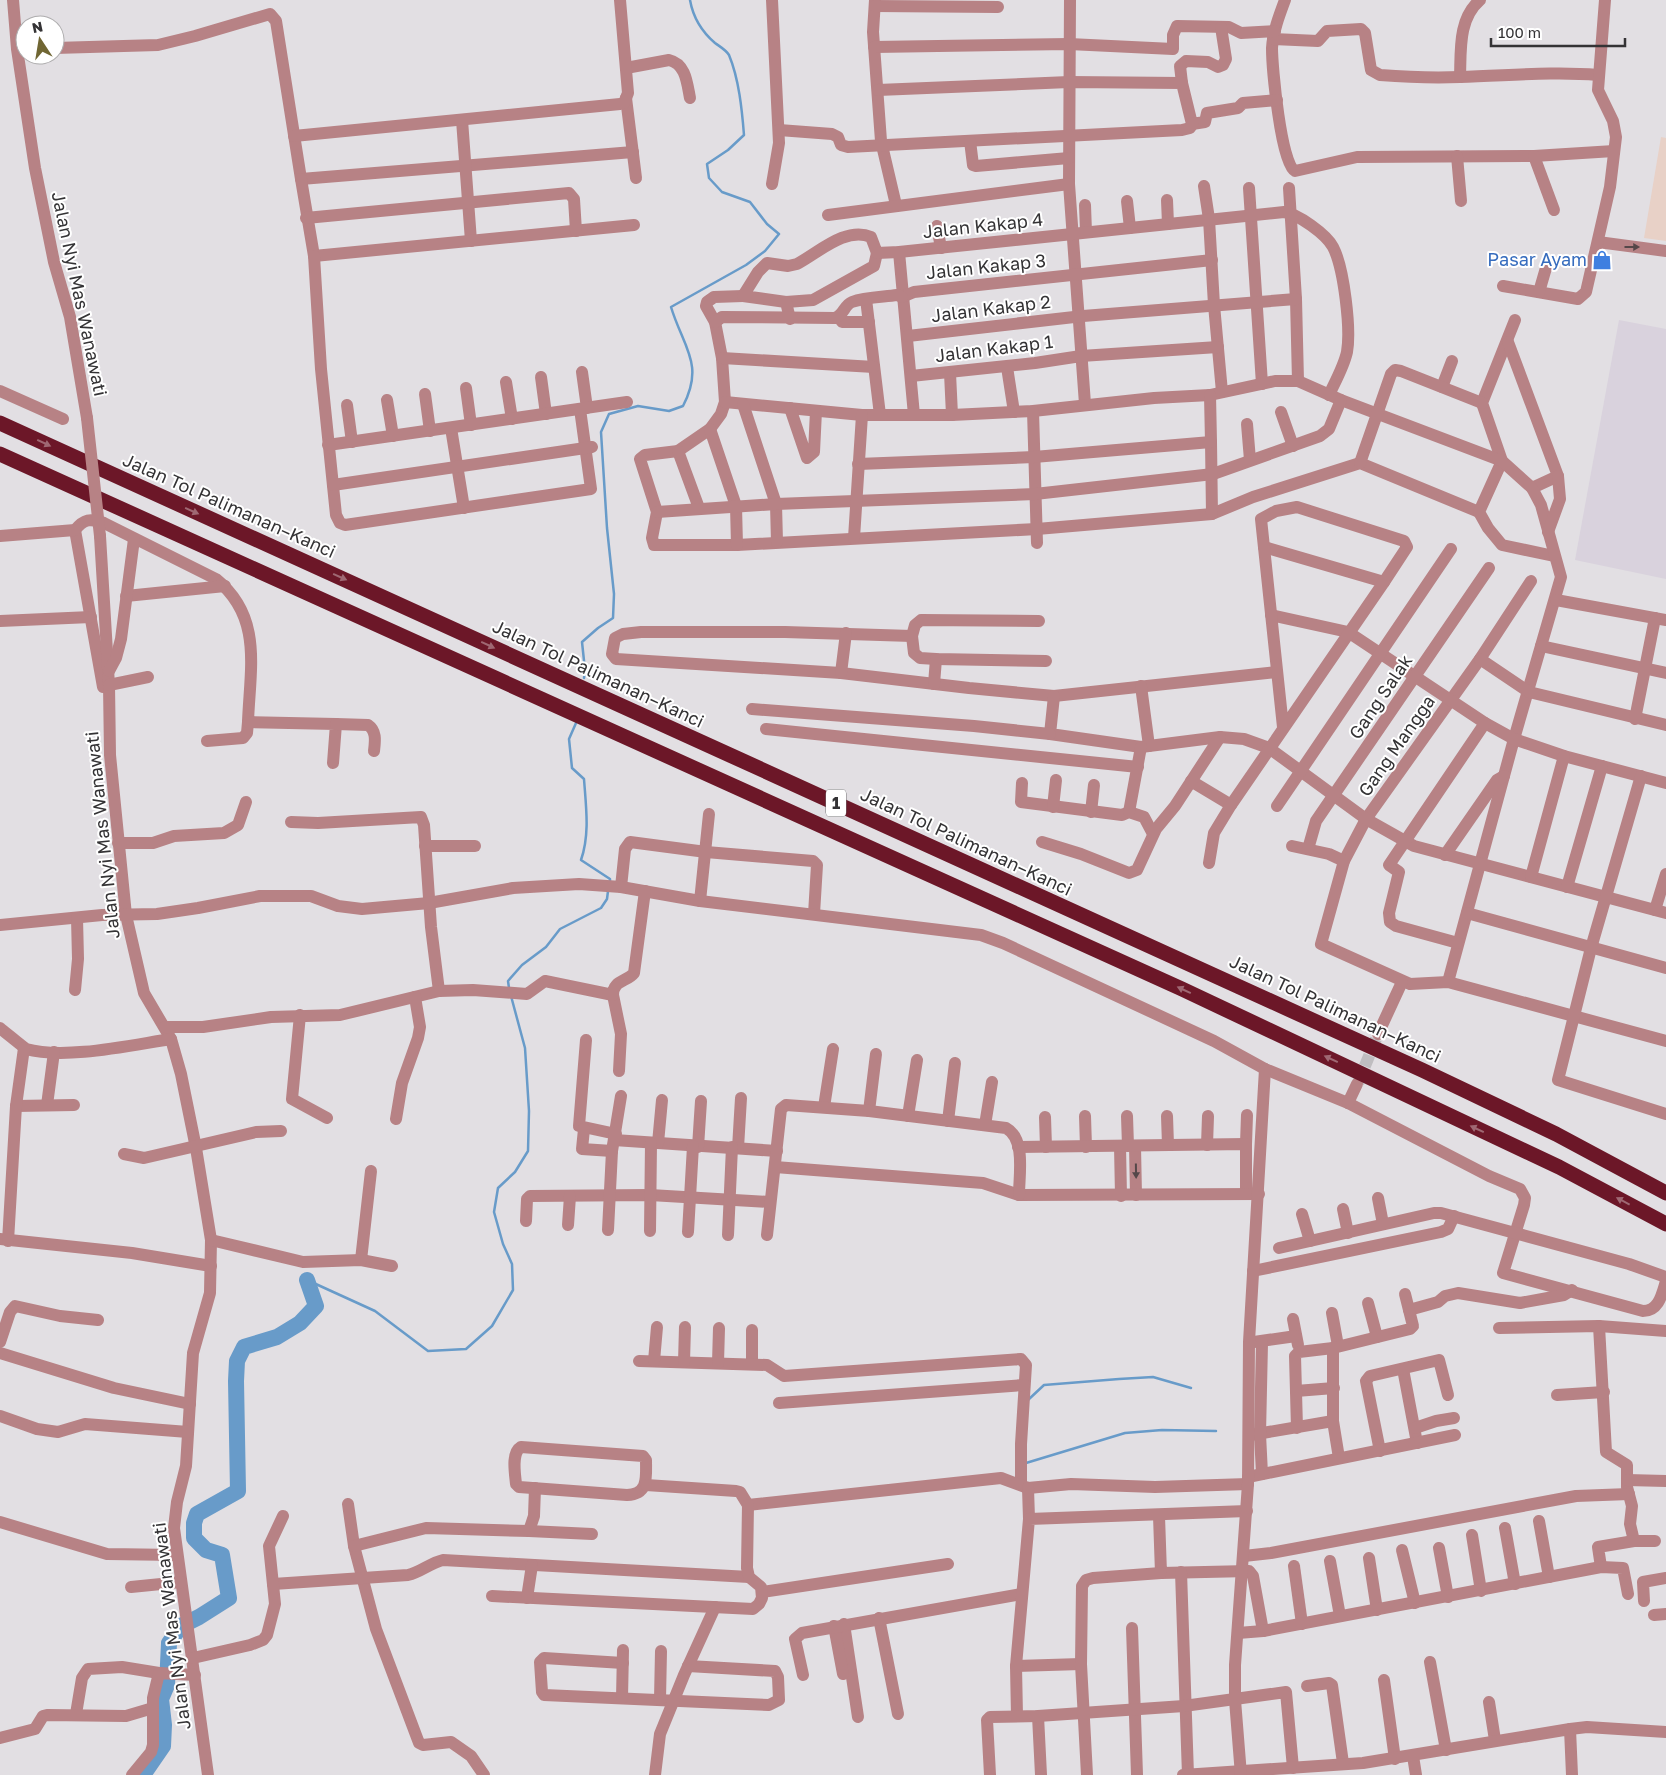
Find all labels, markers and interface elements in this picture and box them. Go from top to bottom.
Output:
north arrow [15,15,65,65]
scale bar [1491,15,1625,47]
text: N [30,17,44,36]
text: 100 m [1498,23,1541,41]
street label: Jalan Nyi Mas Wanawati [48,190,112,398]
street label: Jalan Kakap 4 [922,208,1044,242]
one-way arrow [1624,243,1640,251]
place label: Pasar Ayam [1487,248,1587,270]
street label: Jalan Kakap 3 [925,249,1047,283]
shop icon: Pasar Ayam [1591,249,1613,271]
street label: Jalan Kakap 2 [930,290,1052,326]
street label: Jalan Kakap 1 [934,330,1054,366]
one-way arrow [37,440,51,448]
street label: Jalan Tol Palimanan–Kanci [120,448,339,562]
one-way arrow [185,507,199,515]
one-way arrow [333,574,347,582]
street label: Jalan Tol Palimanan–Kanci [489,614,708,732]
one-way arrow [481,641,495,649]
street label: Gang Salak [1344,650,1416,743]
street label: Gang Mangga [1353,691,1439,800]
street label: Jalan Nyi Mas Wanawati [80,730,124,940]
street label: Jalan Tol Palimanan–Kanci [857,782,1076,900]
road number: 1 [826,790,846,816]
street label: Jalan Tol Palimanan–Kanci [1226,949,1445,1067]
one-way arrow [1177,986,1191,994]
one-way arrow [1323,1055,1338,1064]
one-way arrow [1470,1125,1485,1133]
one-way arrow [1132,1163,1140,1179]
one-way arrow [1616,1197,1630,1205]
street label: Jalan Nyi Mas Wanawati [147,1521,195,1731]

